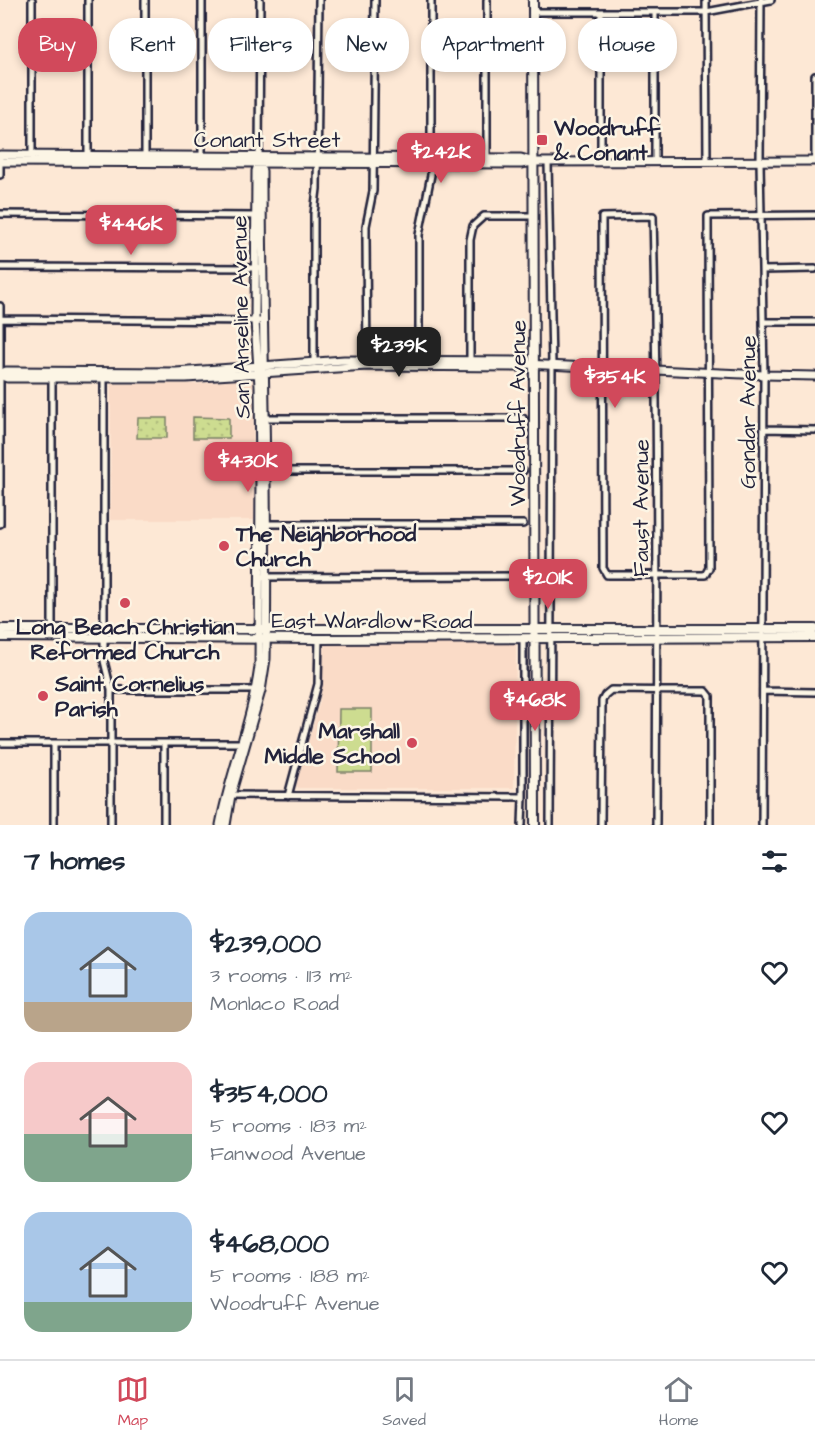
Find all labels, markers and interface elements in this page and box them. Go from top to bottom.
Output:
chip: Buy [18,18,97,72]
chip: Rent [109,18,196,72]
chip: Filters [208,18,313,72]
chip: New [325,18,409,72]
chip: Apartment [421,18,566,72]
chip: House [578,18,677,72]
place label: Woodruff & Conant [553,113,661,169]
street label: Conant Street [194,125,340,156]
pin: $242K [399,133,483,184]
marker: Woodruff & Conant [535,133,549,147]
text: $242K [411,138,471,166]
pin: $446K [89,205,173,256]
text: $446K [99,210,163,238]
street label: San Anseline Avenue [224,215,259,419]
street label: Woodruff Avenue [503,320,534,506]
pin: $239K [357,327,441,378]
text: $239K [371,332,427,360]
street label: Gondar Avenue [733,335,764,489]
pin: $354K [573,358,657,409]
text: $354K [584,363,646,391]
street label: Faust Avenue [626,439,657,577]
pin: $430K [206,442,290,493]
text: $430K [218,447,278,475]
place label: The Neighborhood Church [235,519,417,575]
marker: The Neighborhood Church [217,539,231,553]
pin: $201K [506,559,590,610]
text: $201K [523,564,573,592]
marker: Long Beach Christian Reformed Church [118,596,132,610]
street label: East Wardlow Road [271,606,473,637]
place label: Long Beach Christian Reformed Church [16,612,234,668]
place label: Saint Cornelius Parish [54,669,204,725]
pin: $468K [493,681,577,732]
text: $468K [504,686,566,714]
marker: Saint Cornelius Parish [36,689,50,703]
place label: Marshall Middle School [265,716,401,772]
marker: Marshall Middle School [405,736,419,750]
text: 7 homes [24,843,125,879]
icon: filters [758,845,791,878]
text: $239,000 [210,926,321,962]
icon: home [72,936,144,1008]
icon: heart [758,956,791,989]
text: 3 rooms · 113 m² [210,962,353,990]
text: Monlaco Road [210,990,339,1018]
text: $354,000 [210,1076,328,1112]
icon: home [72,1086,144,1158]
icon: heart [758,1106,791,1139]
text: 5 rooms · 183 m² [210,1112,367,1140]
text: Fanwood Avenue [210,1140,366,1168]
text: $468,000 [210,1226,329,1262]
icon: home [72,1236,144,1308]
icon: heart [758,1256,791,1289]
text: 5 rooms · 188 m² [210,1262,370,1290]
text: Woodruff Avenue [210,1290,380,1318]
tab: Map [116,1373,149,1431]
tab: Saved [382,1373,426,1431]
tab: Home [659,1373,699,1431]

